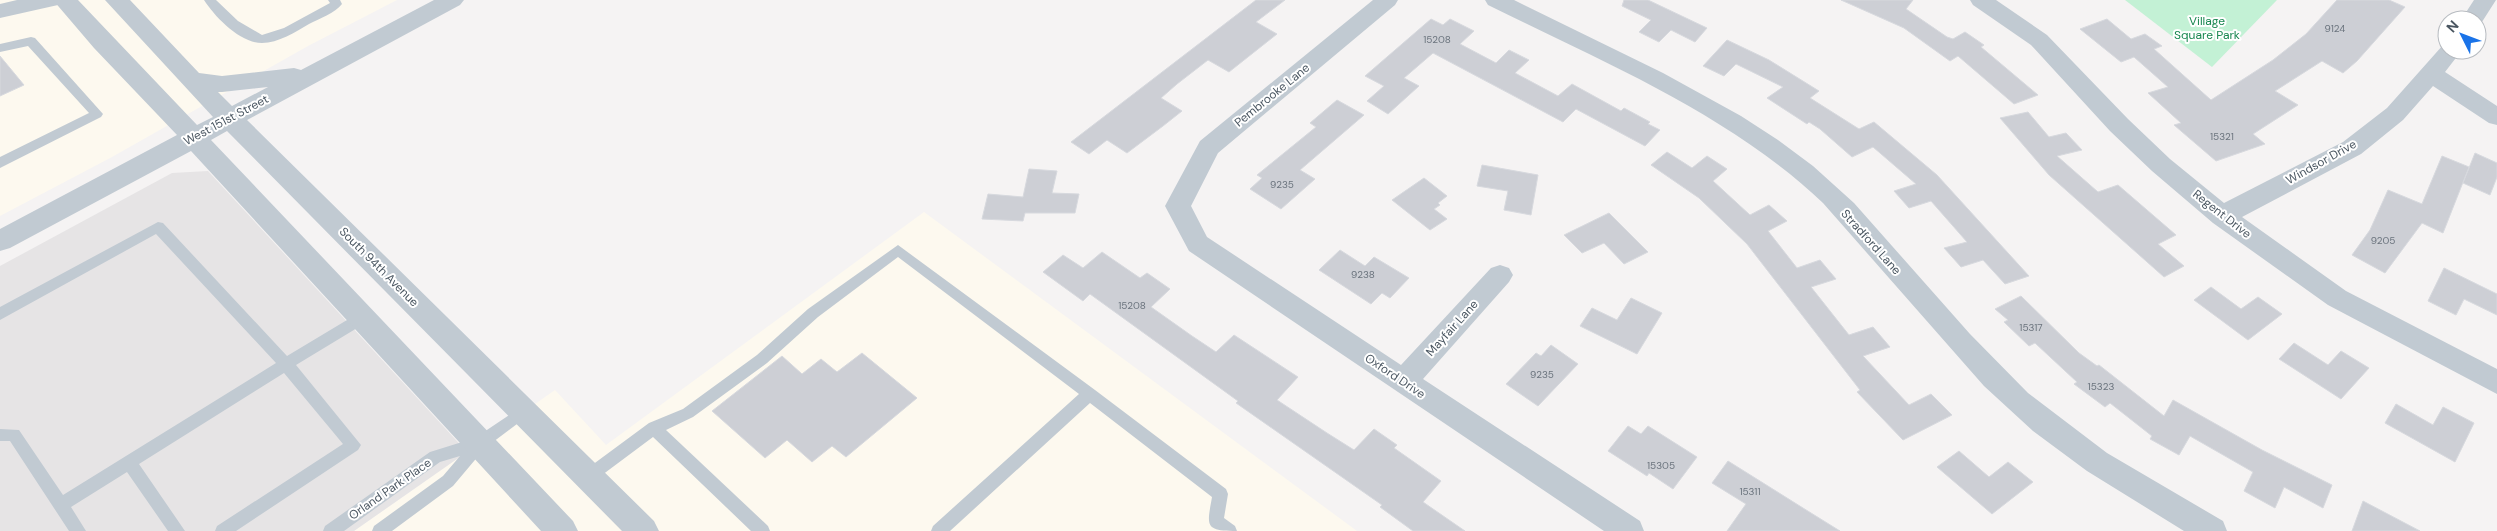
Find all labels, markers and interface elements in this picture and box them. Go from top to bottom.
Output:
north arrow [2437,10,2487,60]
park label: Village Square Park [2174,13,2240,43]
text: N [2442,16,2462,36]
house number: 9124 [2325,22,2345,35]
house number: 15208 [1423,33,1451,46]
street label: Pembrooke Lane [1231,60,1313,130]
street label: West 151st Street [181,91,271,149]
house number: 15321 [2210,130,2234,143]
street label: Windsor Drive [2283,136,2359,188]
house number: 9235 [1270,178,1294,191]
street label: Regent Drive [2189,186,2255,242]
street label: Stradford Lane [1837,206,1905,278]
street label: South 94th Avenue [336,224,422,310]
house number: 9205 [2371,234,2395,247]
house number: 9238 [1351,268,1375,281]
street label: Mayfair Lane [1422,296,1482,360]
house number: 15208 [1118,299,1146,312]
house number: 15317 [2019,321,2043,334]
street label: Oxford Drive [1362,350,1428,402]
house number: 9235 [1530,368,1554,381]
house number: 15323 [2088,380,2114,393]
street label: Orland Park Place [346,454,435,523]
house number: 15305 [1647,459,1675,472]
house number: 15311 [1739,485,1761,498]

